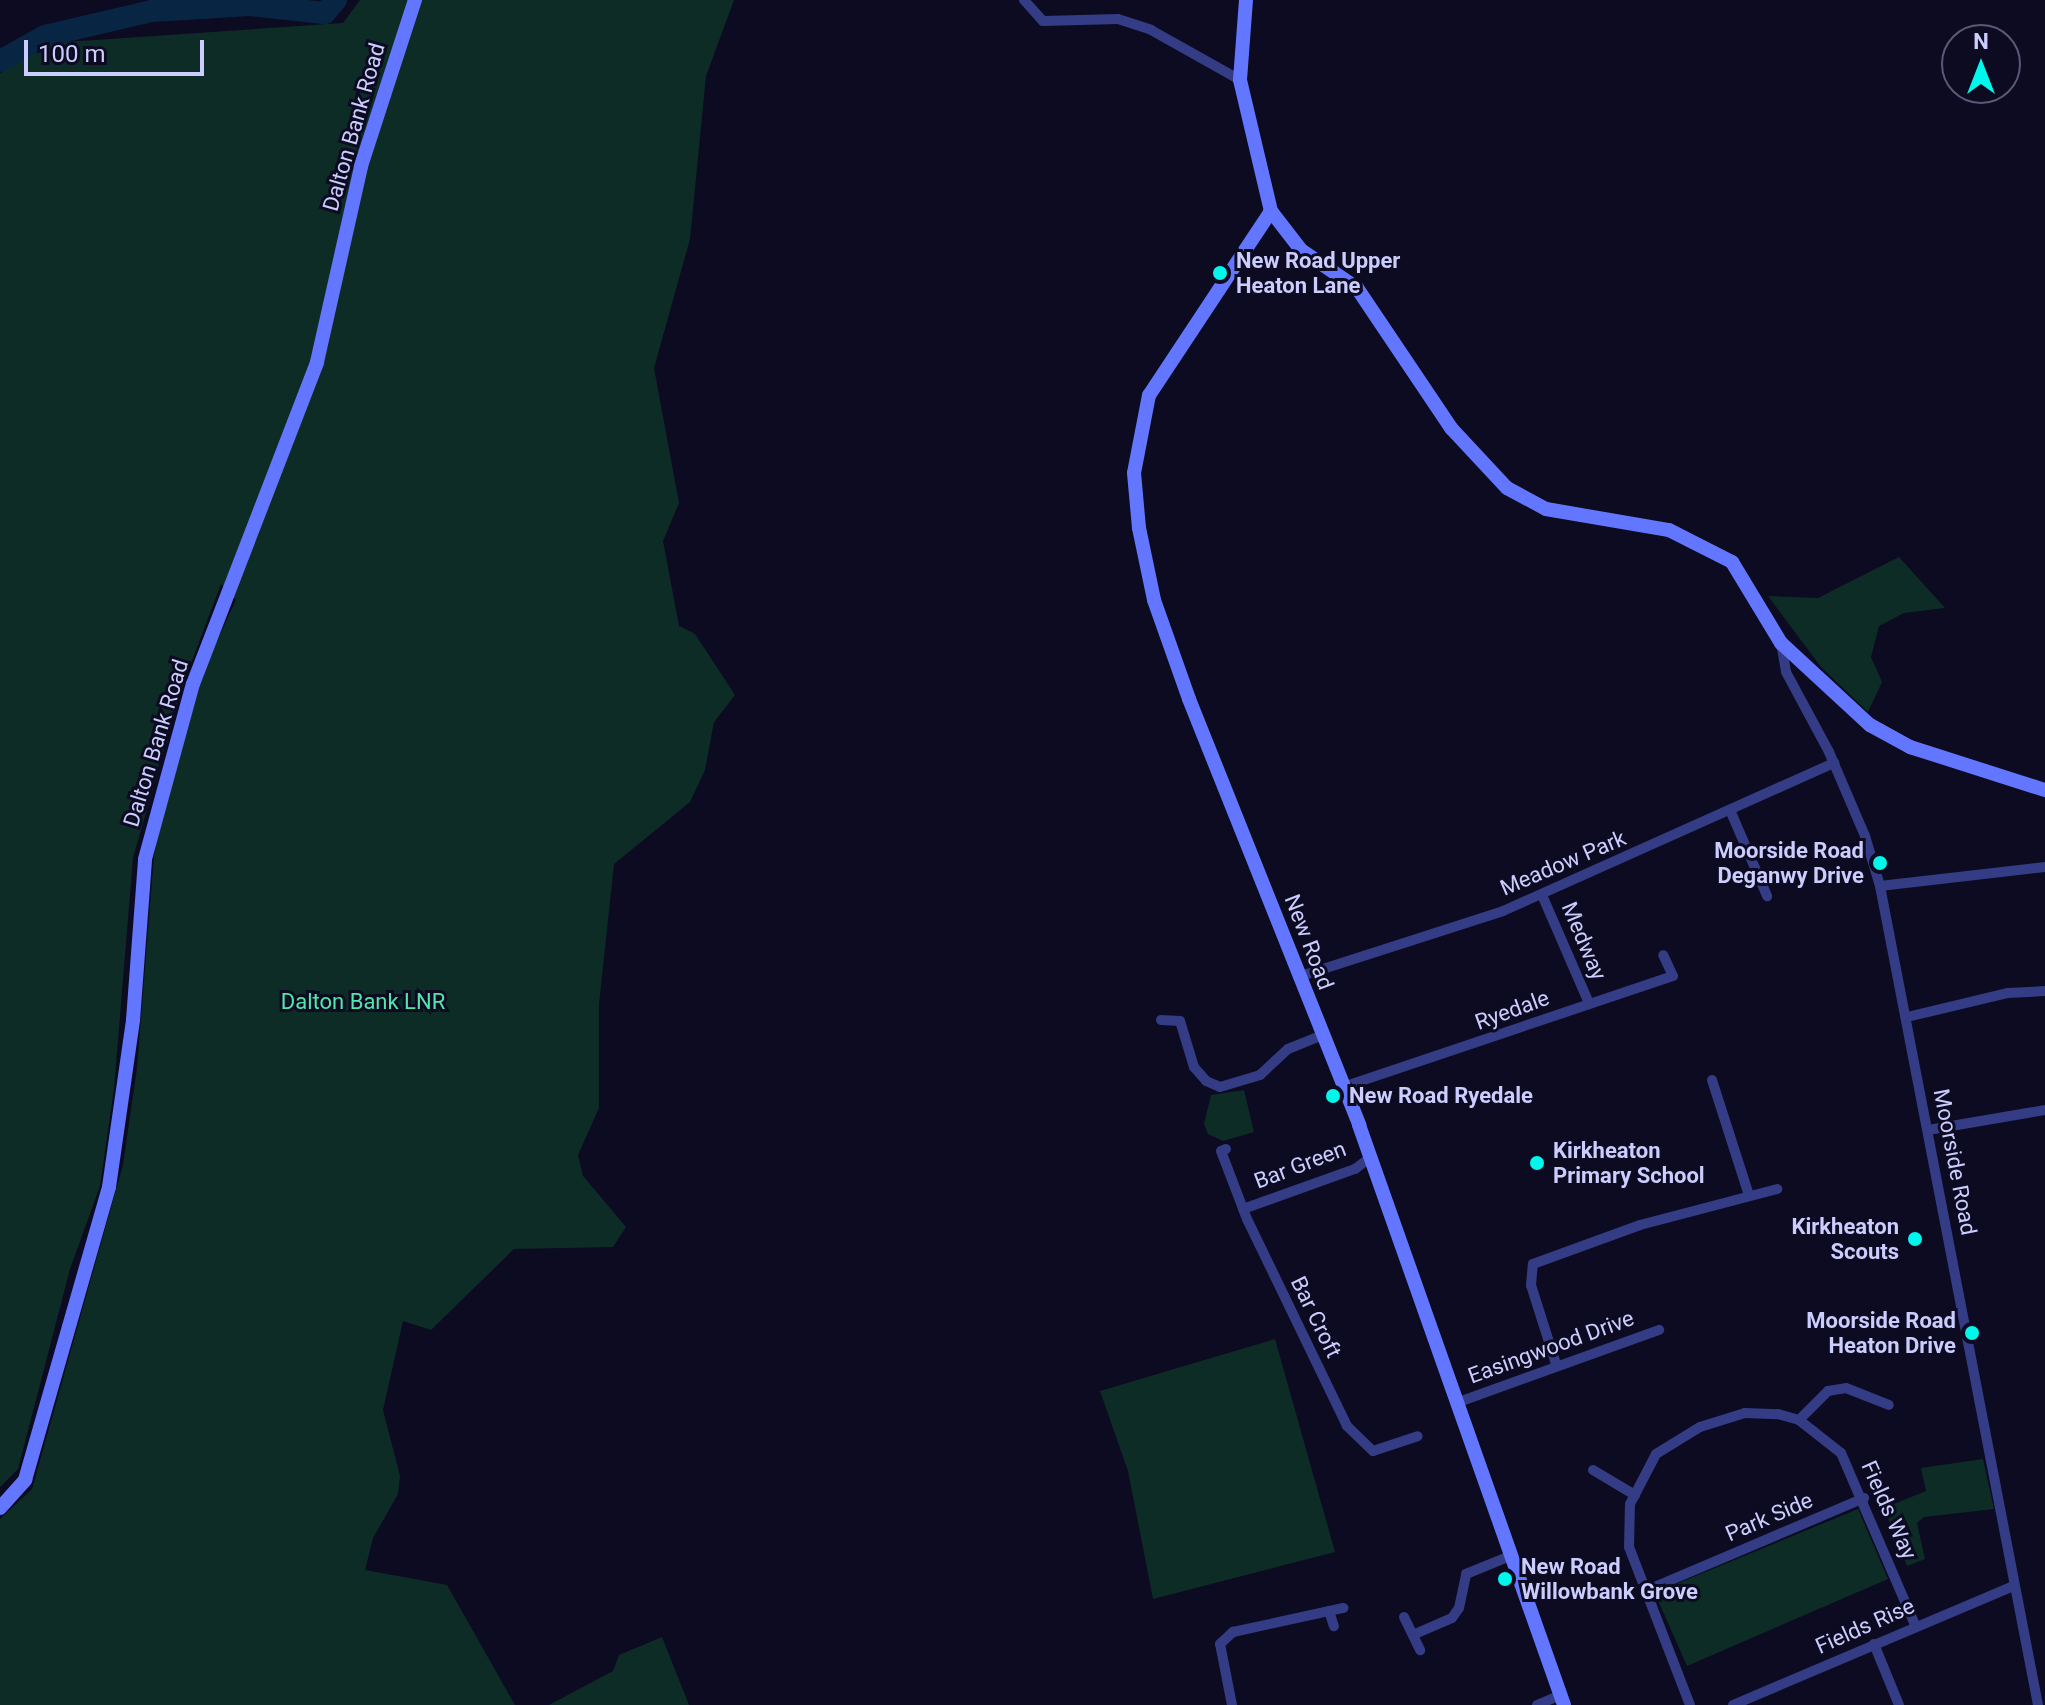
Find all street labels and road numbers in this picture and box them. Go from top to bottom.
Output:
street label: Dalton Bank Road [317,40,391,214]
street label: Dalton Bank Road [118,656,194,830]
street label: Meadow Park [1496,825,1630,901]
street label: New Road [1279,891,1339,993]
street label: Medway [1556,898,1612,984]
street label: Ryedale [1471,984,1553,1036]
street label: Moorside Road [1928,1087,1982,1237]
street label: Bar Green [1250,1135,1350,1195]
street label: Bar Croft [1285,1272,1347,1362]
street label: Easingwood Drive [1464,1305,1638,1389]
street label: Fields Way [1856,1457,1922,1563]
street label: Park Side [1721,1487,1817,1547]
street label: Fields Rise [1811,1592,1919,1660]

